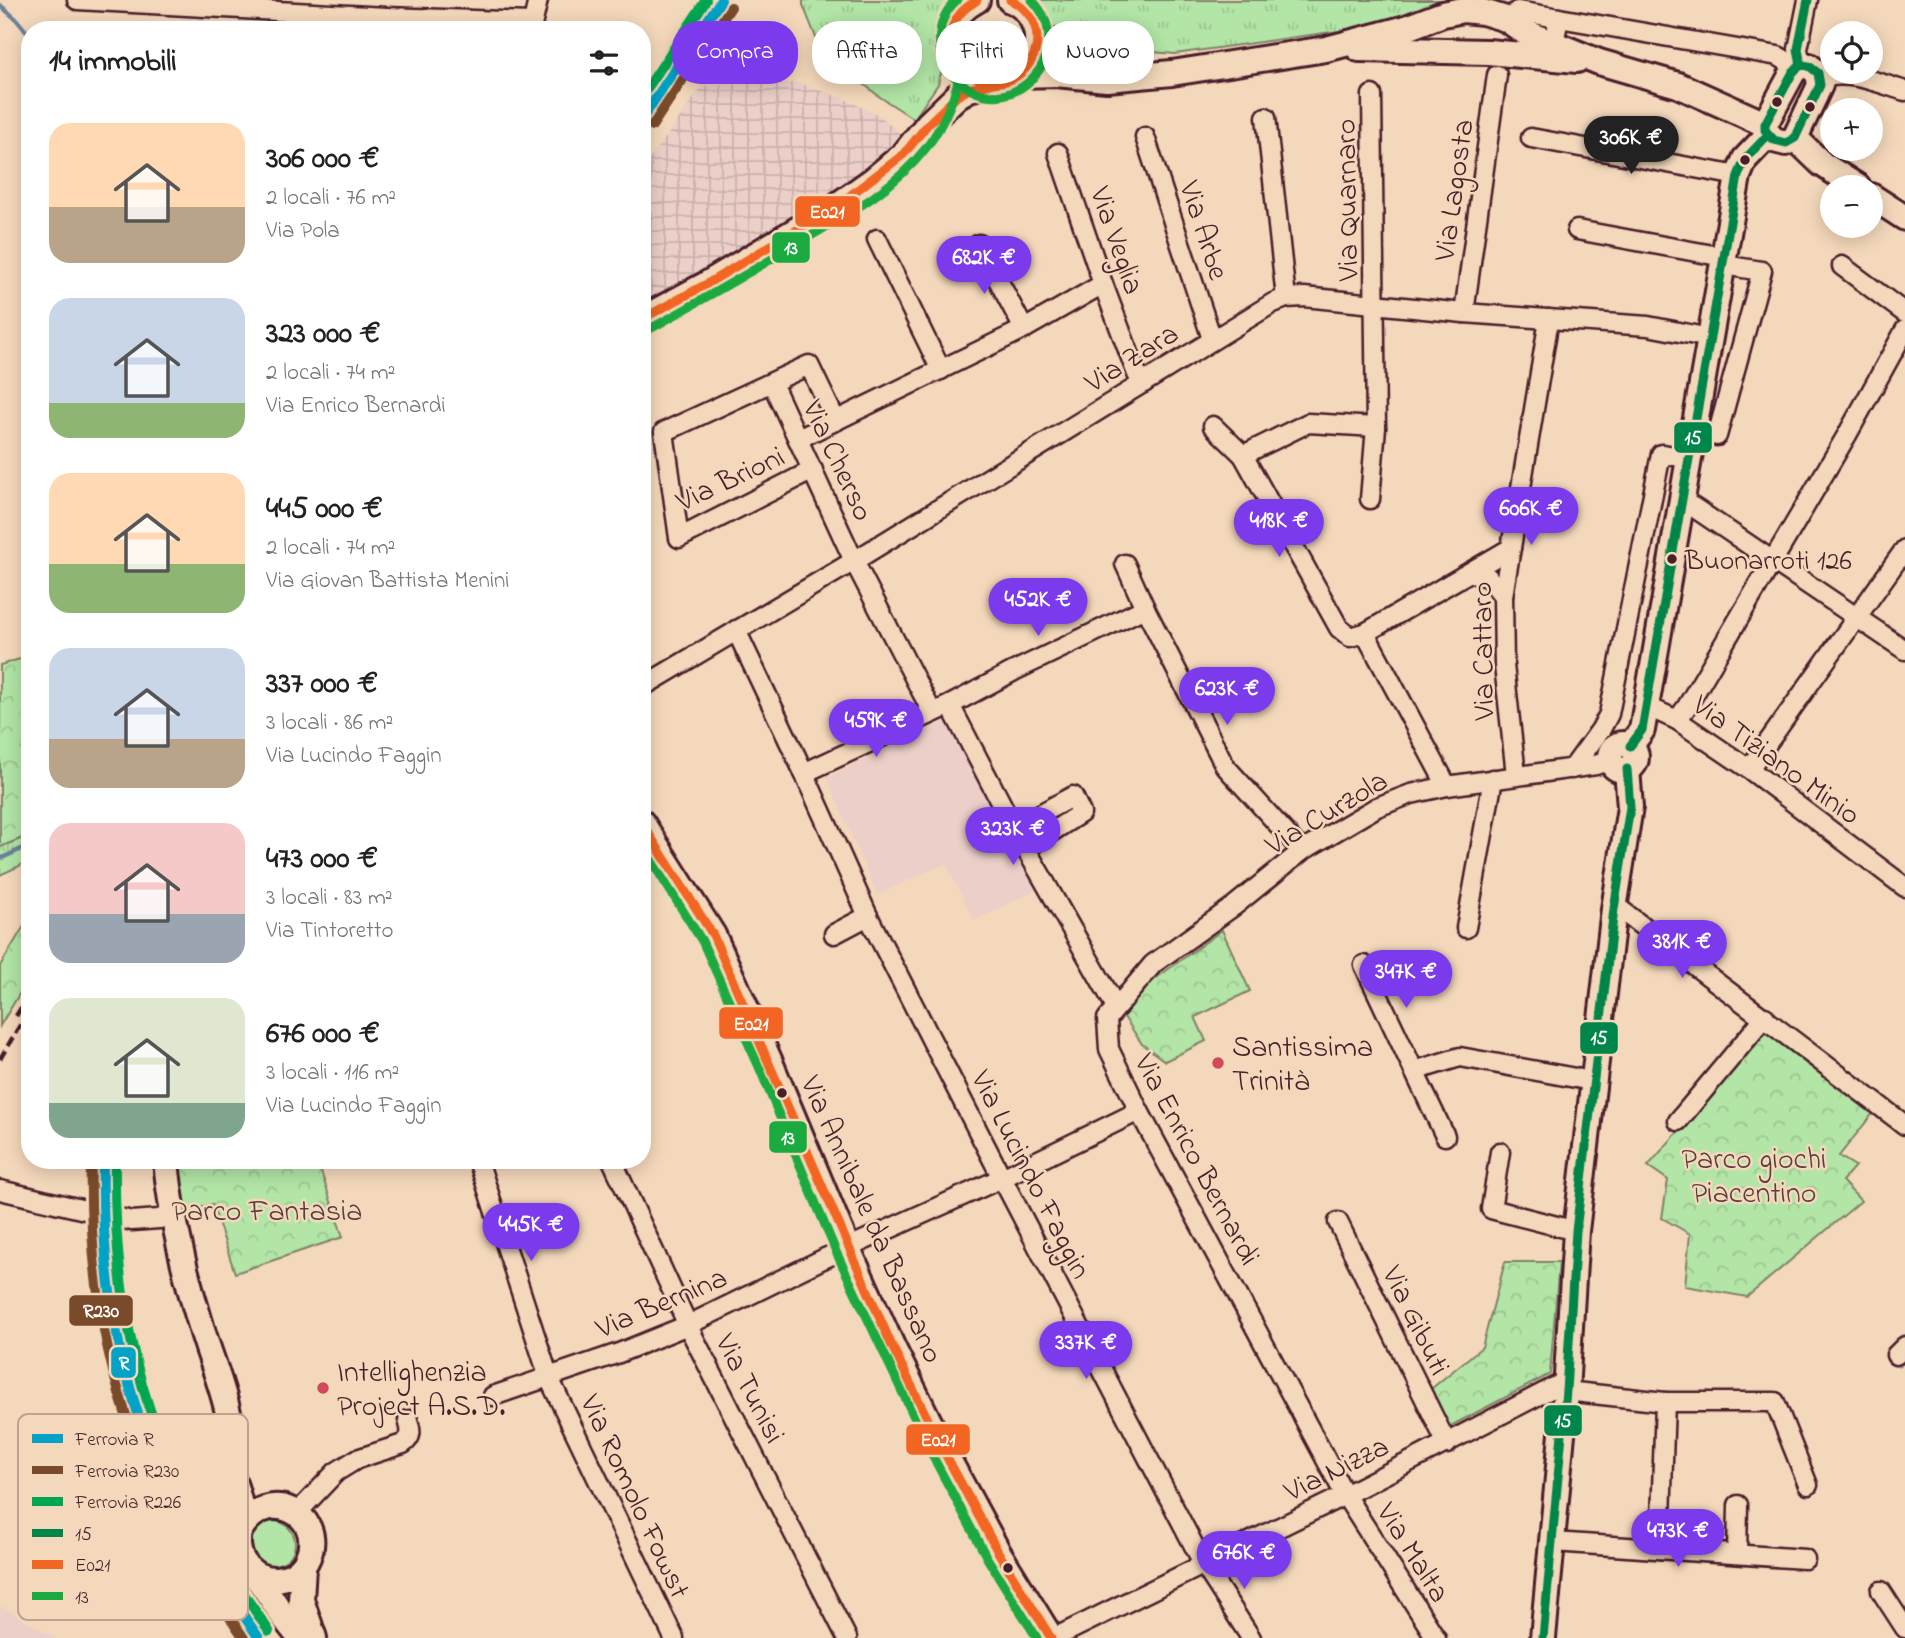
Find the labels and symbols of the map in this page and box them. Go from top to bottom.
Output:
unlabelled marker [1770,95,1784,109]
unlabelled marker [1803,100,1817,114]
pin: 306K € [1574,116,1688,176]
street label: Via Lagosta [1424,117,1488,265]
street label: Via Quarnaro [1326,118,1372,283]
unlabelled marker [1738,153,1752,167]
street label: Via Arbe [1165,175,1239,287]
street label: Via Veglia [1076,180,1154,301]
line badge: E021 [794,195,861,228]
text: E021 [809,200,845,227]
line badge: 13 [771,231,811,264]
text: 13 [784,236,798,263]
pin: 682K € [927,236,1041,296]
street label: Via Zara [1076,313,1188,406]
street label: Via Cherso [789,393,883,529]
line badge: 15 [1673,421,1713,454]
text: 15 [1685,426,1702,453]
street label: Via Brioni [669,436,793,525]
pin: 606K € [1474,488,1588,547]
pin: 418K € [1222,500,1336,559]
place label: Buonarroti 126 [1684,542,1852,583]
marker: Buonarroti 126 [1665,552,1679,566]
pin: 452K € [981,578,1095,638]
street label: Via Cattaro [1462,581,1508,722]
pin: 623K € [1170,668,1284,727]
street label: Via Tiziano Minio [1681,685,1869,838]
pin: 459K € [819,700,933,759]
street label: Via Curzola [1257,761,1397,869]
pin: 323K € [956,808,1070,867]
pin: 381K € [1625,920,1739,980]
pin: 347K € [1349,950,1463,1010]
line badge: E021 [718,1006,784,1040]
text: E021 [733,1012,769,1039]
line badge: 15 [1579,1021,1619,1055]
text: 15 [1591,1026,1608,1053]
place label: Santissima Trinità [1232,1027,1373,1105]
street label: Via Enrico Bernardi [1120,1046,1270,1274]
marker: Santissima Trinità [1210,1055,1226,1071]
street label: Via Lucindo Faggin [957,1062,1101,1287]
street label: Via Annibale da Bassano [787,1069,953,1371]
unlabelled marker [775,1086,789,1100]
line badge: 13 [768,1120,808,1154]
text: 13 [781,1126,795,1153]
park label: Parco giochi Piacentino [1682,1139,1826,1217]
park label: Parco Fantasia [171,1191,363,1235]
pin: 445K € [474,1204,588,1263]
street label: Via Bernina [589,1257,735,1353]
street label: Via Gibuti [1368,1258,1460,1384]
line badge: R230 [68,1294,134,1327]
text: R230 [83,1299,120,1326]
pin: 337K € [1029,1322,1143,1381]
street label: Via Tunisi [701,1326,795,1452]
line badge: R [110,1346,137,1379]
text: R [119,1351,130,1378]
place label: Intellighenzia Project A.S.D. [337,1352,505,1430]
marker: Intellighenzia Project A.S.D. [315,1380,331,1396]
street label: Via Romolo Fowst [566,1387,700,1606]
line badge: 15 [1543,1404,1583,1437]
text: 15 [1555,1409,1572,1436]
legend [18,1414,248,1620]
line badge: E021 [905,1423,971,1456]
street label: Via Nizza [1277,1426,1397,1515]
text: Ferrovia R [74,1427,154,1454]
text: E021 [920,1428,956,1455]
text: Ferrovia R230 [74,1459,179,1486]
text: Ferrovia R226 [74,1490,181,1517]
street label: Via Malta [1363,1494,1459,1612]
pin: 473K € [1621,1510,1735,1569]
text: 15 [75,1522,92,1549]
pin: 676K € [1187,1532,1301,1591]
text: E021 [75,1553,110,1580]
unlabelled marker [1001,1561,1015,1575]
text: 13 [75,1585,89,1612]

